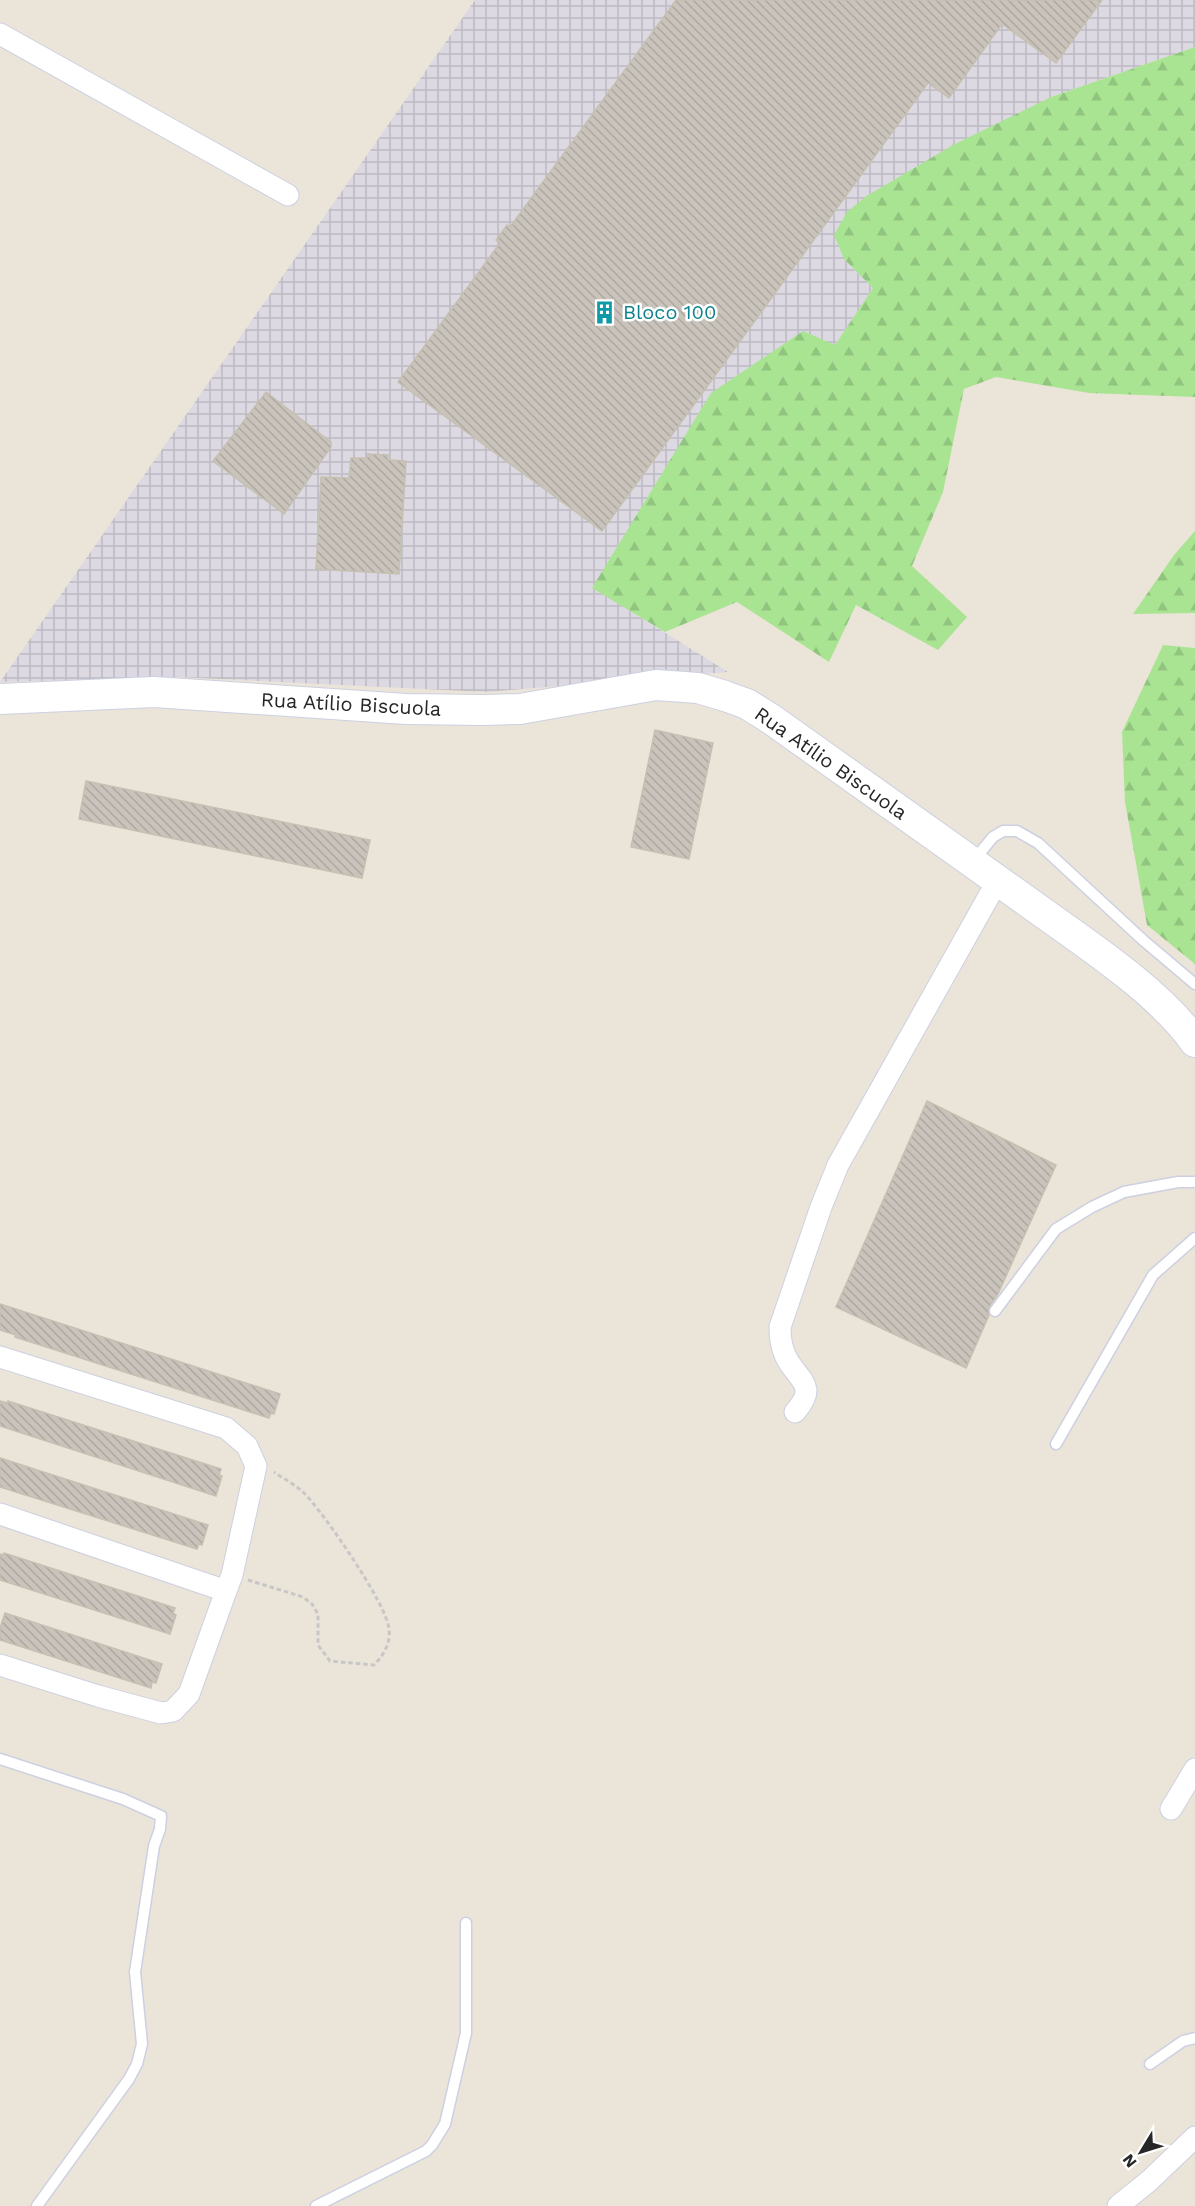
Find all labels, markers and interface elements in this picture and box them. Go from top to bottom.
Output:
building icon: Bloco 100 [592,299,618,325]
place label: Bloco 100 [623,300,716,324]
street label: Rua Atílio Biscuola [260,687,442,721]
street label: Rua Atílio Biscuola [750,701,912,825]
north arrow [1111,2122,1171,2182]
text: N [1118,2150,1141,2171]

